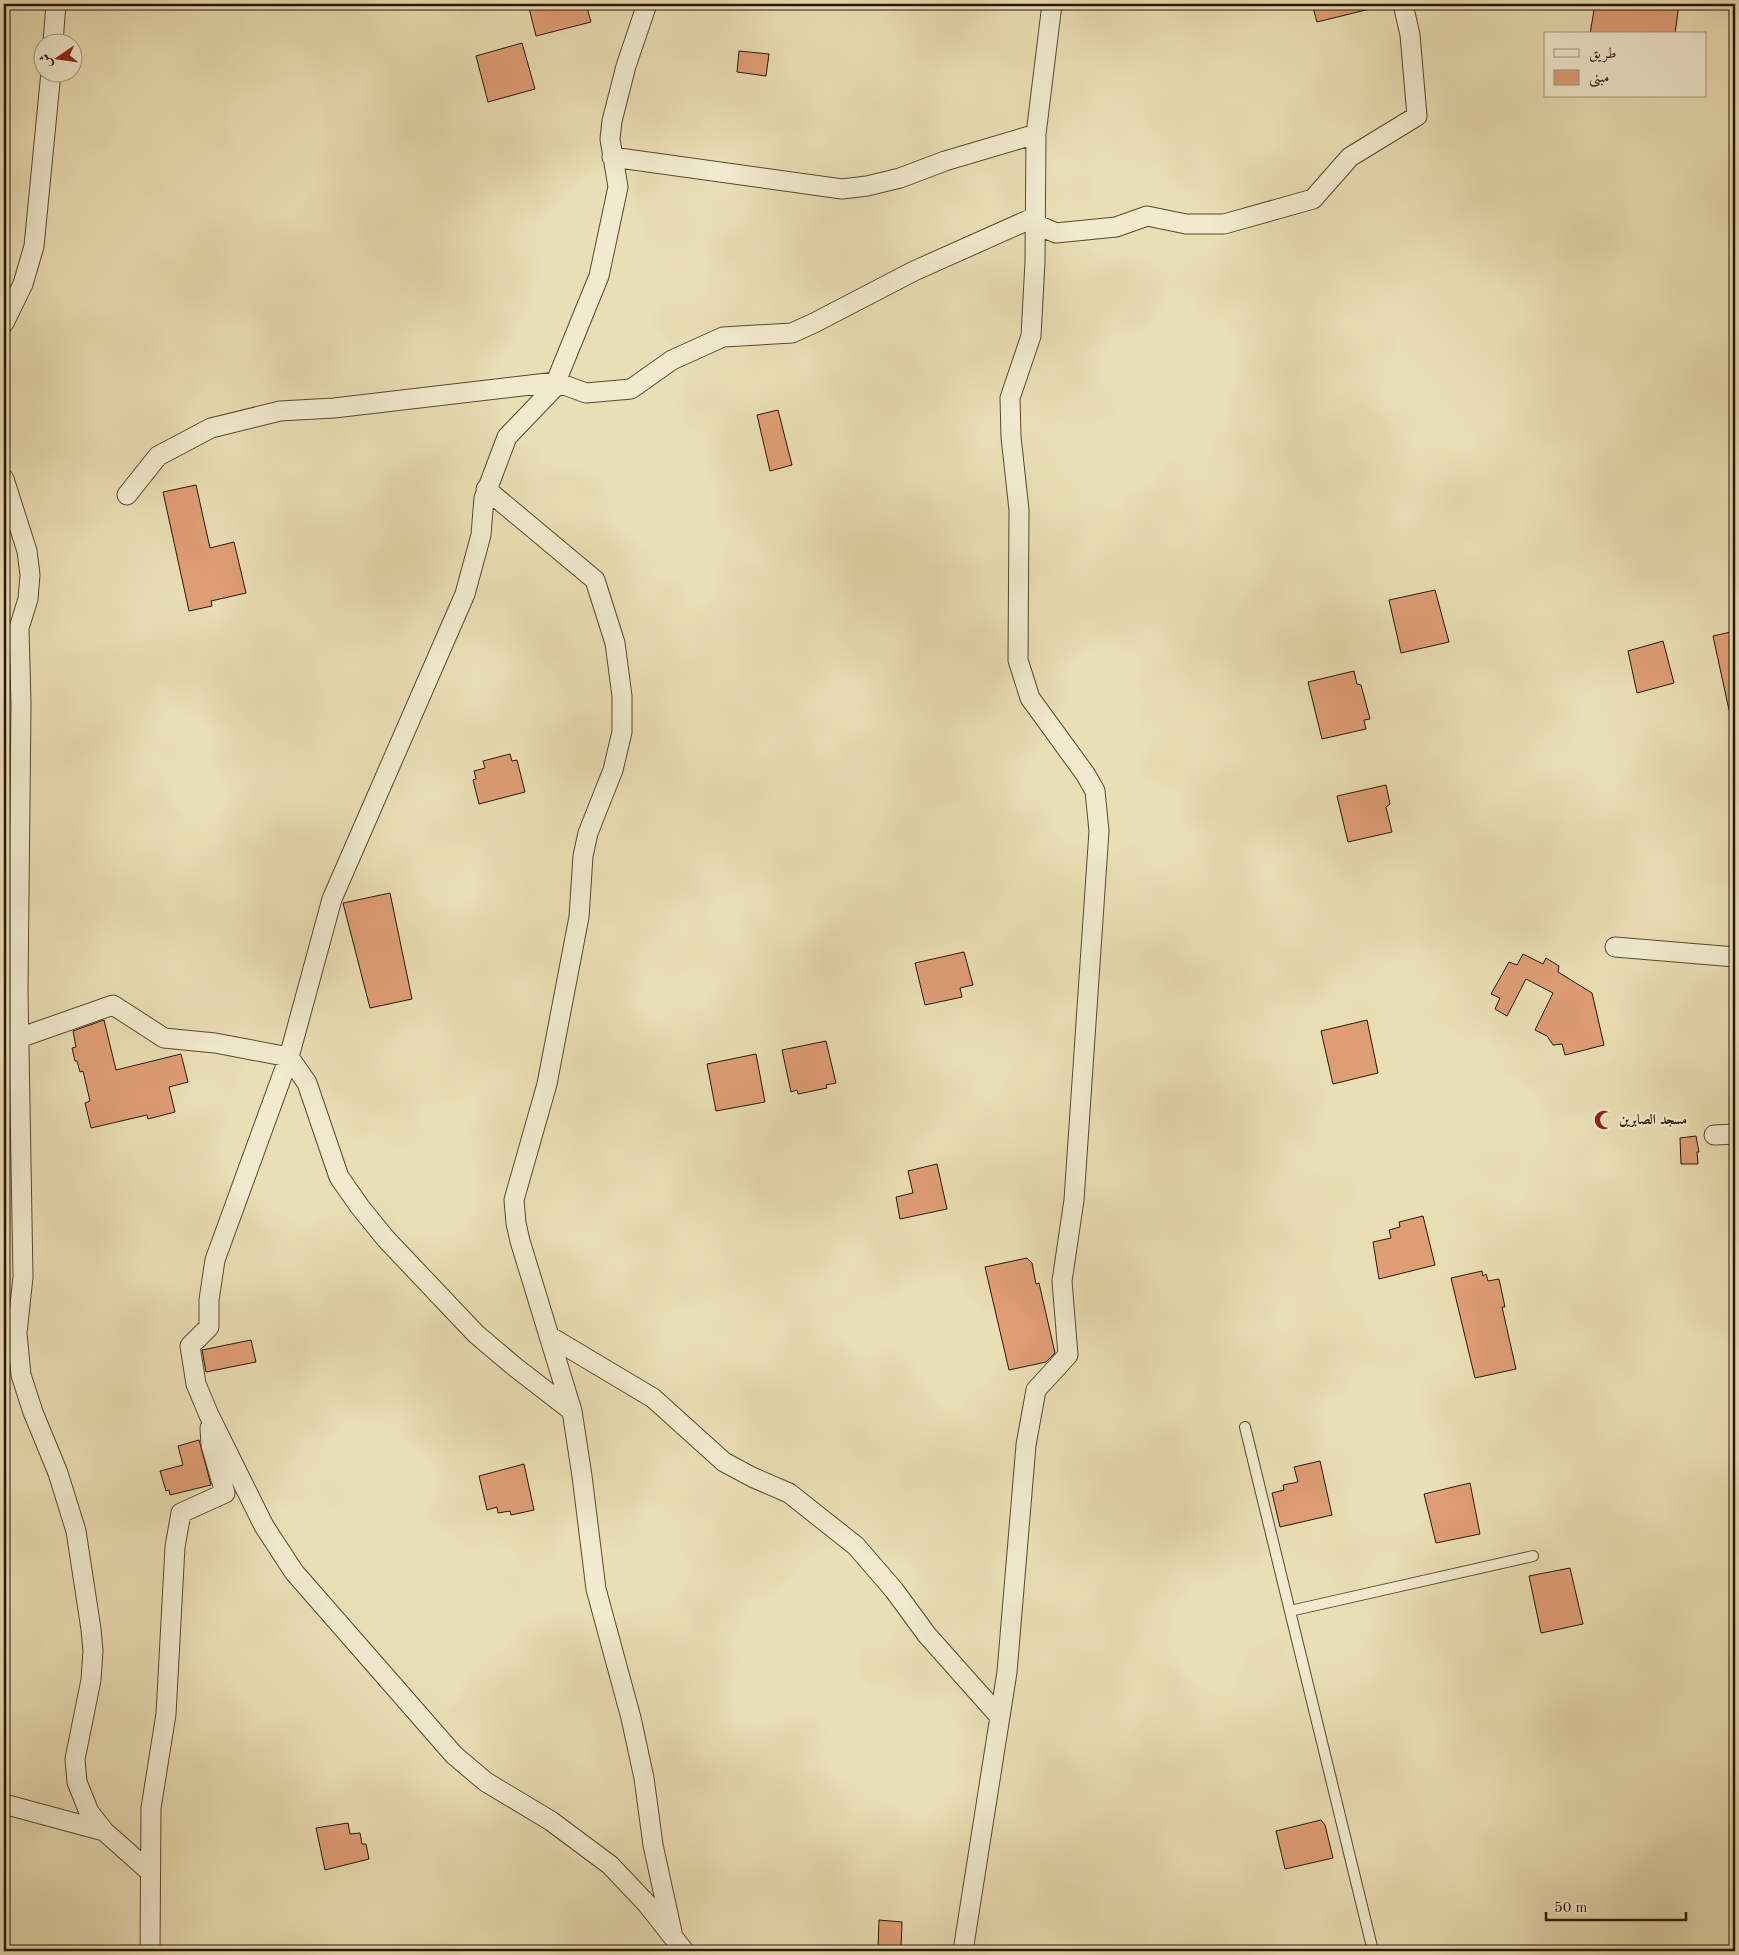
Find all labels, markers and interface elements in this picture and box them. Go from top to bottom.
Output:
north arrow [32,32,82,82]
legend [1544,32,1706,98]
text: طريق [1589,47,1616,63]
text: ش [38,52,55,69]
text: مبنى [1589,71,1609,88]
mosque icon: مسجد الصابرين [1593,1109,1615,1131]
place label: مسجد الصابرين [1619,1113,1687,1127]
scale bar [1546,1890,1686,1922]
text: 50 m [1554,1901,1588,1916]

